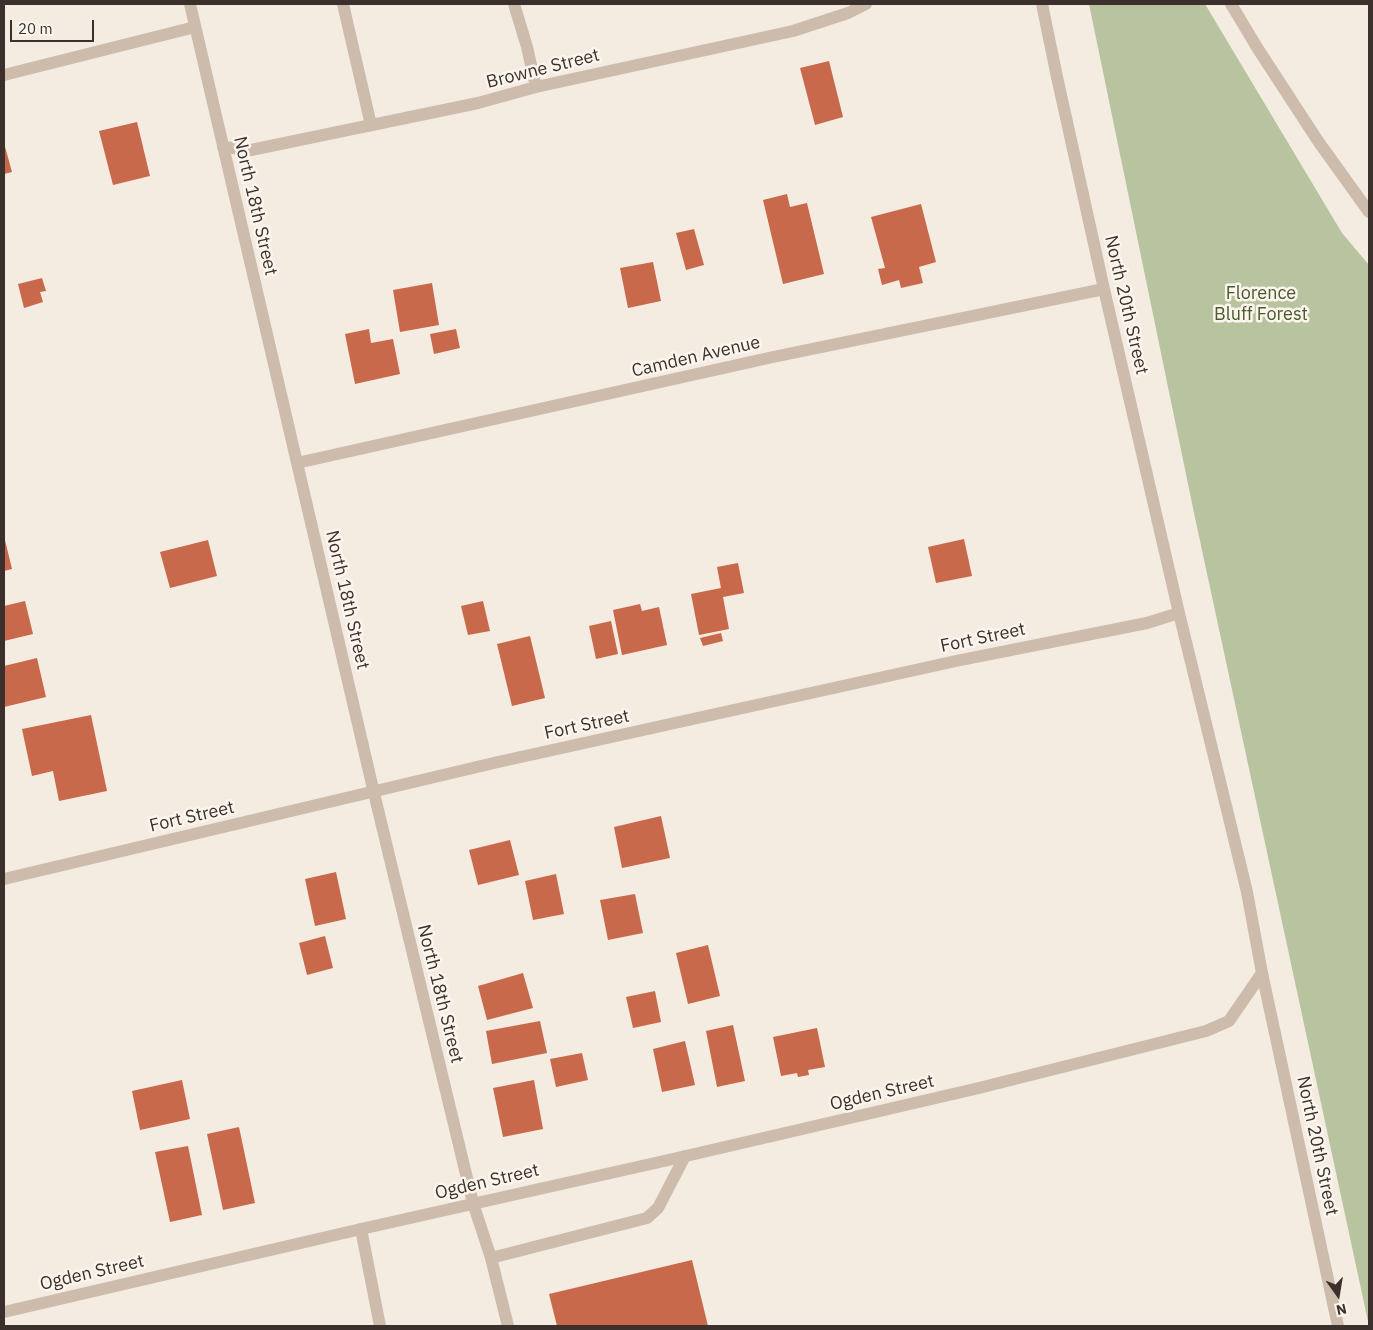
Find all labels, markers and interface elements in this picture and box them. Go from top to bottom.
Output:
scale bar [12,10,96,42]
text: 20 m [18,19,53,38]
street label: Browne Street [484,45,602,93]
street label: North 18th Street [229,134,281,278]
street label: North 20th Street [1100,233,1152,377]
park label: Florence Bluff Forest [1214,283,1308,326]
street label: Camden Avenue [630,332,762,382]
street label: North 18th Street [321,528,373,672]
street label: Fort Street [939,618,1027,658]
street label: Fort Street [543,705,631,745]
street label: Fort Street [148,797,236,837]
street label: North 18th Street [412,922,468,1066]
street label: Ogden Street [828,1071,936,1115]
street label: North 20th Street [1292,1074,1342,1218]
street label: Ogden Street [433,1160,541,1204]
street label: Ogden Street [38,1251,146,1295]
north arrow [1313,1270,1363,1320]
text: N [1334,1300,1348,1320]

